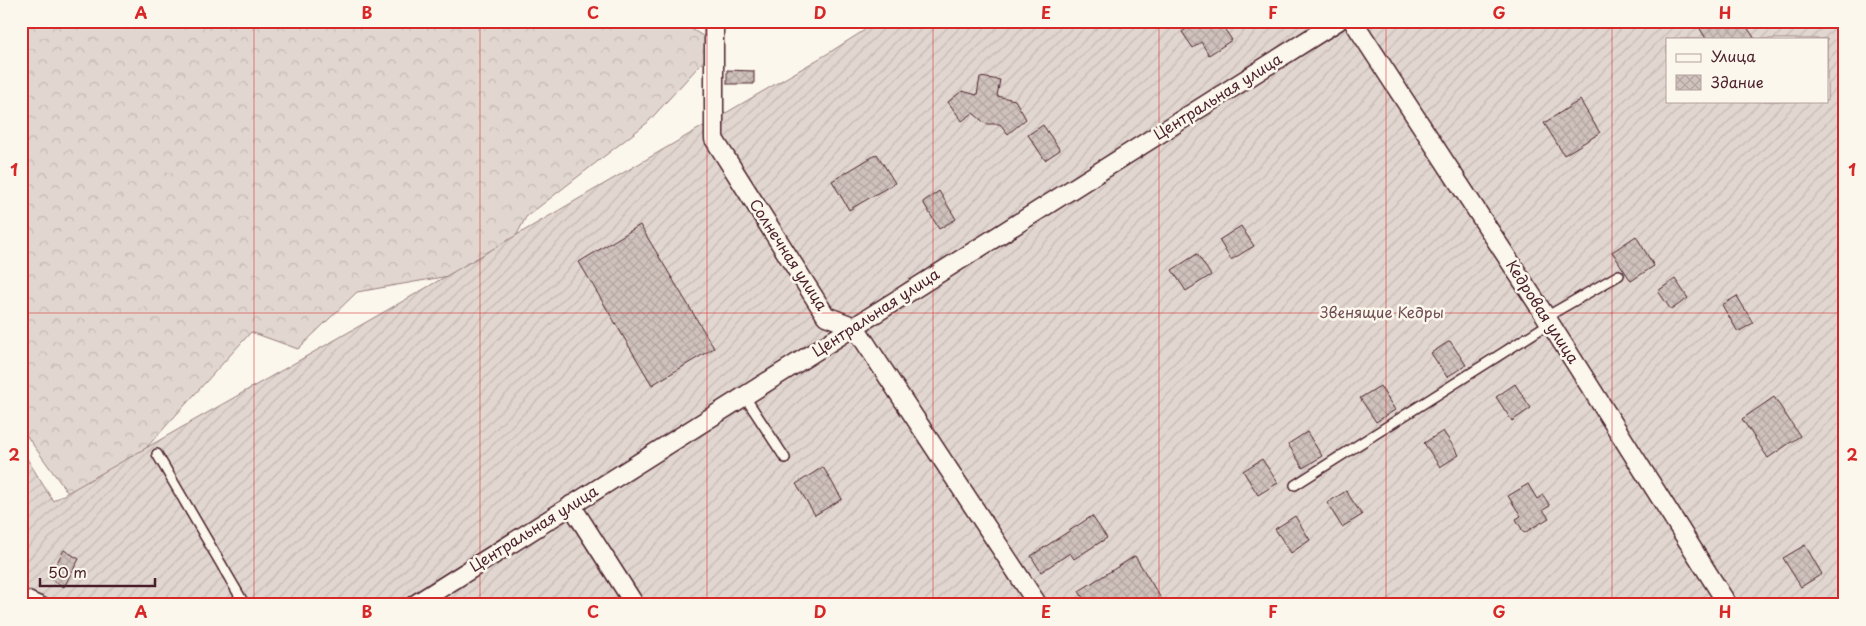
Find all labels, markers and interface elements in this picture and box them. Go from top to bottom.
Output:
text: A [135,0,148,24]
text: B [362,0,373,24]
text: C [587,0,599,24]
text: D [814,0,826,24]
text: E [1041,0,1051,24]
text: F [1268,0,1278,24]
text: G [1492,0,1506,24]
text: H [1719,0,1731,24]
legend [1666,38,1828,102]
text: Улица [1711,44,1756,67]
street label: Центральная улица [1148,46,1287,145]
text: Здание [1711,70,1764,93]
text: 1 [10,157,18,181]
text: 1 [1848,157,1856,181]
street label: Солнечная улица [744,194,834,315]
street label: Кедровая улица [1501,255,1586,368]
street label: Центральная улица [807,262,944,362]
park label: Звенящие Кедры [1320,300,1444,323]
text: 2 [8,442,20,466]
text: 2 [1846,442,1858,466]
street label: Центральная улица [464,478,603,577]
scale bar [40,556,155,588]
text: 50 m [48,560,87,583]
text: A [135,599,148,623]
text: B [362,599,373,623]
text: C [587,599,599,623]
text: D [814,599,826,623]
text: E [1041,599,1051,623]
text: F [1268,599,1278,623]
text: G [1492,599,1506,623]
text: H [1719,599,1731,623]

